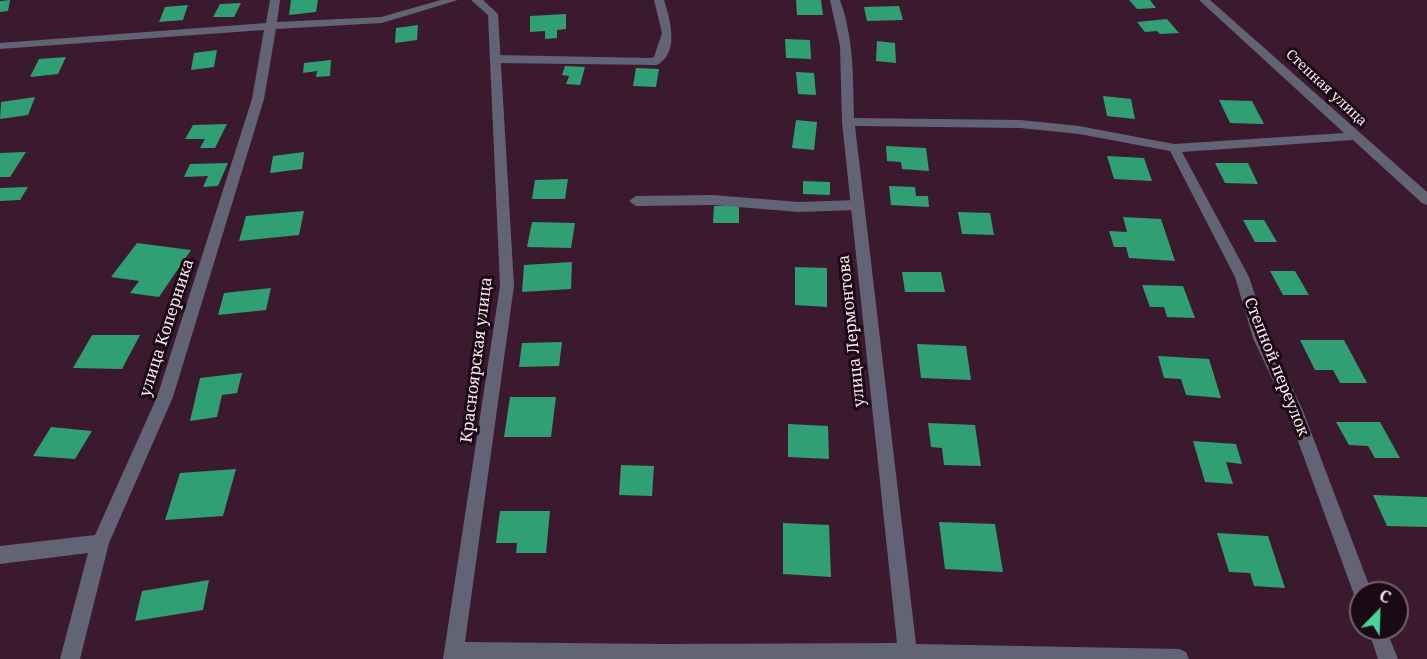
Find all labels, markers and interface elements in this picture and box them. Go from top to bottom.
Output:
street label: Степная улица [1282,46,1370,130]
street label: улица Лермонтова [834,254,870,408]
street label: улица Коперника [136,257,198,399]
street label: Красноярская улица [457,276,497,444]
street label: Степной переулок [1239,295,1313,439]
north arrow [1349,581,1409,641]
text: С [1376,584,1394,608]

